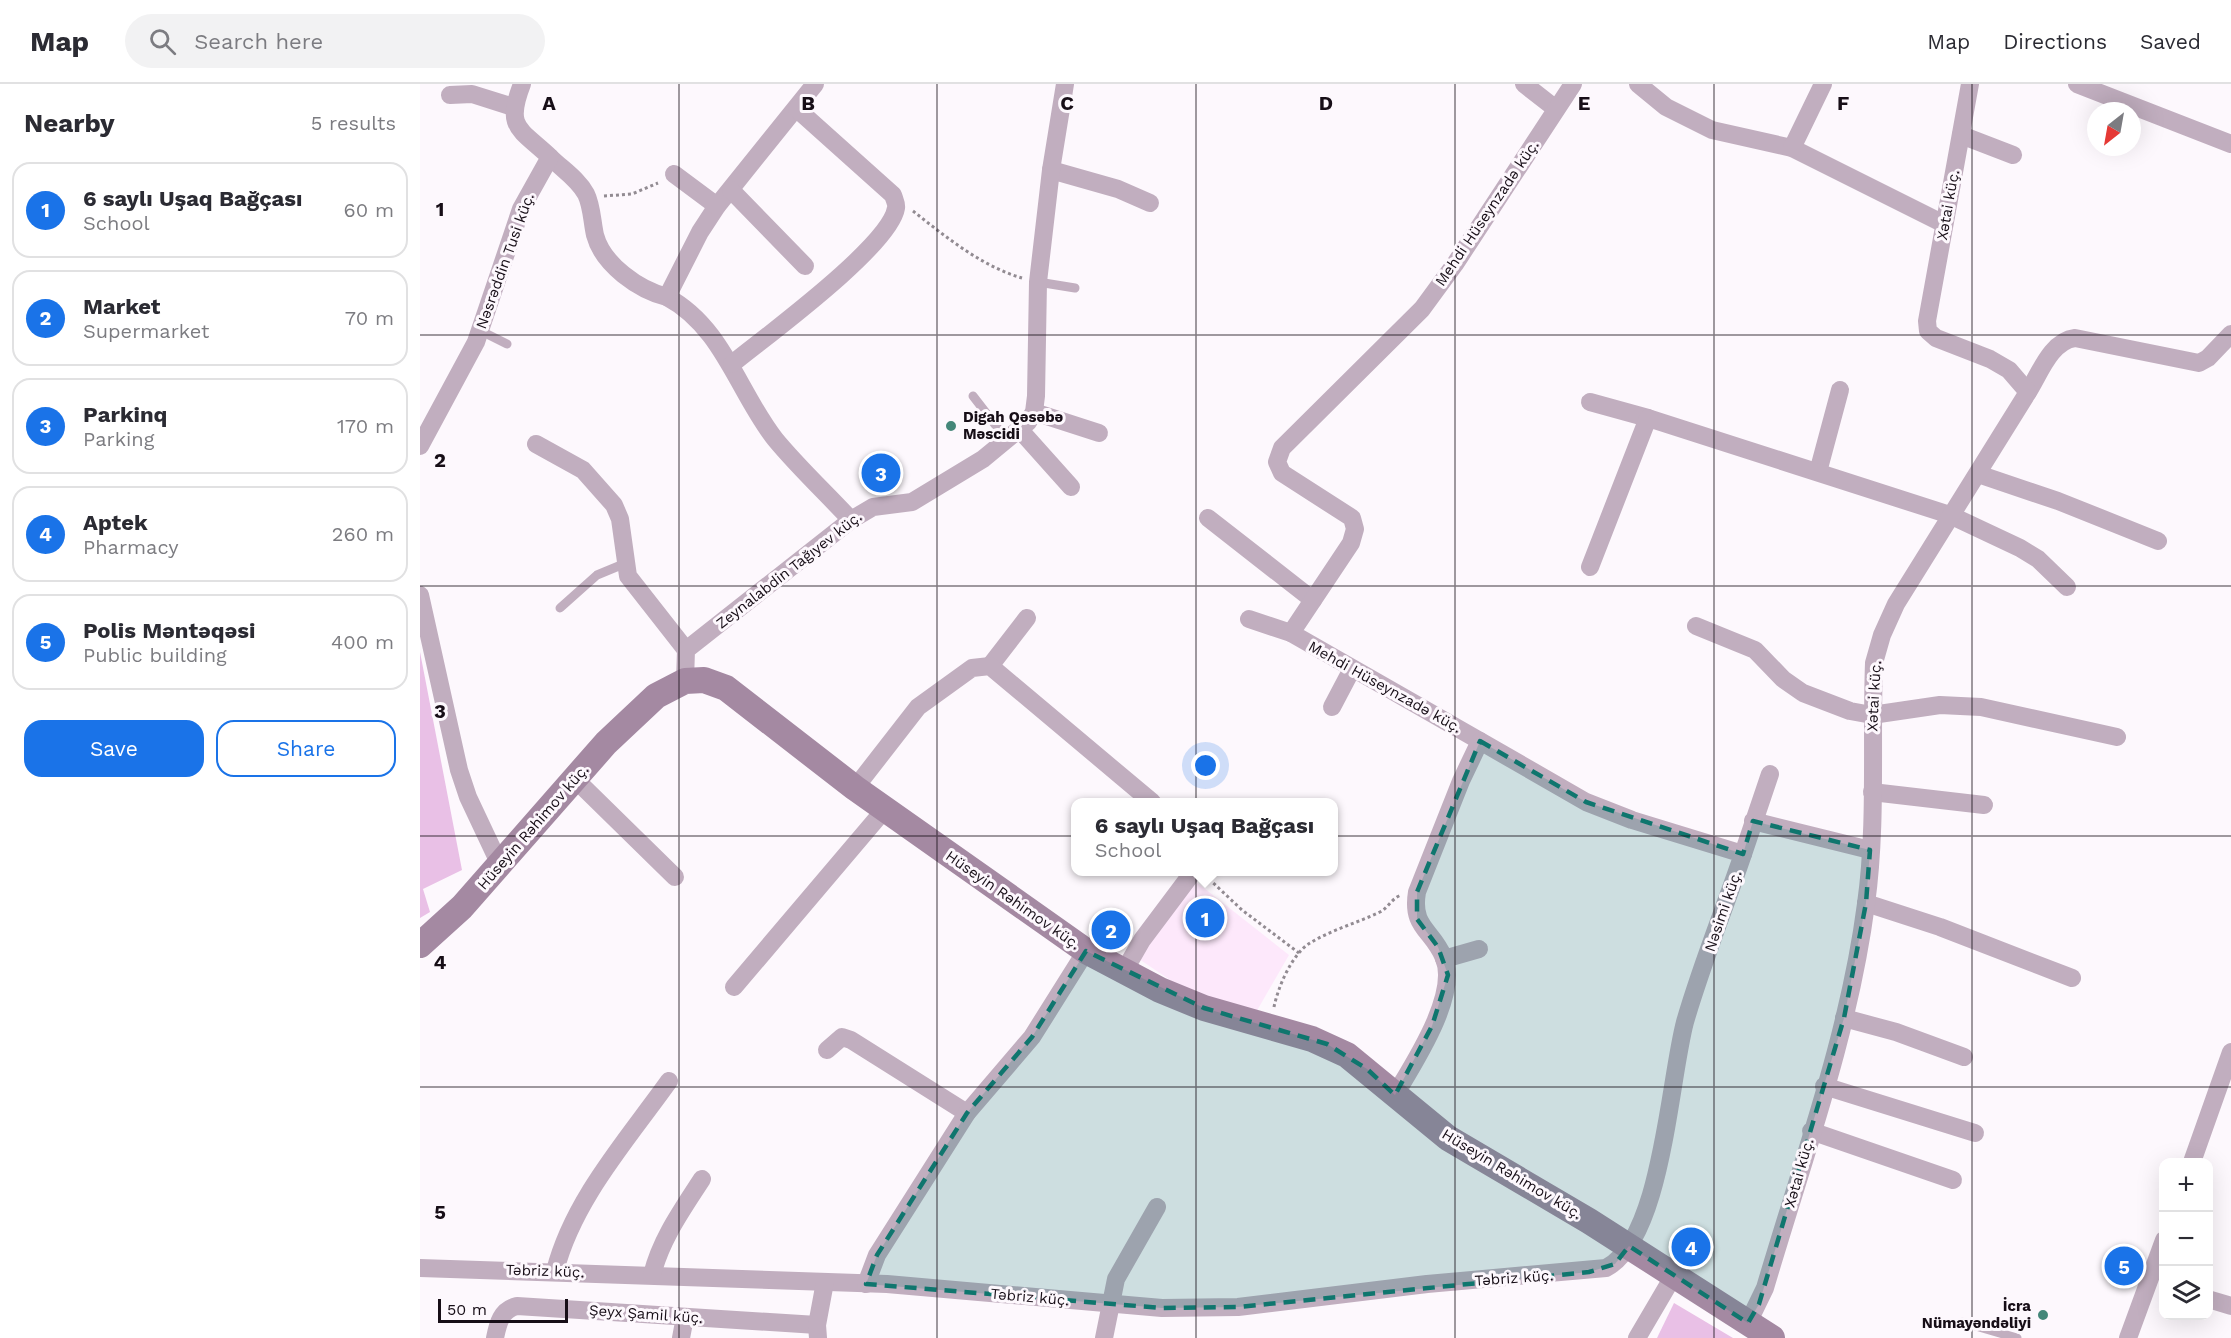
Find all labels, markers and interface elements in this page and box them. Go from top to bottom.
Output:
search box [125,14,545,68]
text: Map [30,25,89,58]
icon: search [146,25,179,58]
text: Search here [194,29,323,54]
text: Map [1927,29,1970,54]
text: Directions [2003,29,2107,54]
text: Saved [2140,29,2201,54]
text: A [542,91,556,115]
text: B [801,91,815,115]
text: C [1060,91,1074,115]
text: D [1319,91,1333,115]
text: E [1578,91,1590,115]
text: F [1837,91,1849,115]
north arrow [2087,102,2141,156]
text: Nearby [24,108,115,138]
text: 5 results [311,111,396,135]
street label: Mehdi Hüseynzadə küç. [1431,137,1543,289]
street label: Xətai küç. [1933,168,1963,242]
text: 6 saylı Uşaq Bağçası [83,186,302,211]
street label: Nəsrəddin Tusi küç. [472,191,538,331]
text: 1 [436,197,444,221]
text: 1 [41,198,50,222]
text: 60 m [344,198,394,222]
text: School [83,211,150,235]
text: Market [83,294,160,319]
text: 2 [40,306,51,330]
text: 70 m [345,306,394,330]
text: Supermarket [83,319,209,343]
text: Parkinq [83,402,167,427]
place label: Digah Qəsəbə Məscidi [963,408,1064,443]
text: 3 [40,414,51,438]
text: 170 m [337,414,394,438]
marker: Digah Qəsəbə Məscidi [944,419,958,433]
text: Parking [83,427,154,451]
text: 2 [434,448,446,472]
pin: 3 [862,450,900,496]
street label: Zeynalabdin Tağıyev küç. [713,508,865,632]
text: Aptek [83,510,148,535]
text: 4 [39,522,52,546]
text: 260 m [332,522,394,546]
text: Pharmacy [83,535,179,559]
text: Polis Məntəqəsi [83,618,255,643]
text: 5 [40,630,51,654]
text: 400 m [331,630,394,654]
street label: Mehdi Hüseynzadə küç. [1305,637,1465,737]
text: Public building [83,643,227,667]
street label: Xətai küç. [1863,660,1885,732]
text: 3 [434,699,446,723]
button: Save [24,720,204,777]
button: Share [216,720,396,777]
your location [1191,751,1220,780]
street label: Hüseyin Rəhimov küç. [474,761,592,893]
popup [1071,798,1338,876]
text: 6 saylı Uşaq Bağçası [1095,813,1314,838]
text: School [1095,838,1161,862]
street label: Hüseyin Rəhimov küç. [942,847,1084,953]
street label: Nəsimi küç. [1701,868,1745,954]
pin: 1 [1186,896,1224,940]
pin: 2 [1092,908,1130,952]
text: 4 [434,950,447,974]
street label: Hüseyin Rəhimov küç. [1439,1125,1585,1223]
street label: Xətai küç. [1781,1136,1817,1210]
map controls [2159,1158,2213,1320]
button: + [2159,1158,2213,1212]
text: 5 [434,1200,446,1224]
button: − [2159,1212,2213,1266]
pin: 4 [1672,1224,1710,1270]
pin: 5 [2104,1244,2144,1288]
street label: Təbriz küç. [505,1261,585,1281]
street label: Təbriz küç. [1474,1266,1554,1290]
button: layers [2159,1266,2213,1320]
street label: Təbriz küç. [990,1285,1070,1309]
scale bar [438,1296,568,1324]
place label: İcra Nümayəndəliyi [1922,1297,2031,1332]
text: 50 m [447,1300,487,1319]
street label: Şeyx Şamil küç. [588,1301,704,1327]
marker: İcra Nümayəndəliyi [2036,1308,2050,1322]

